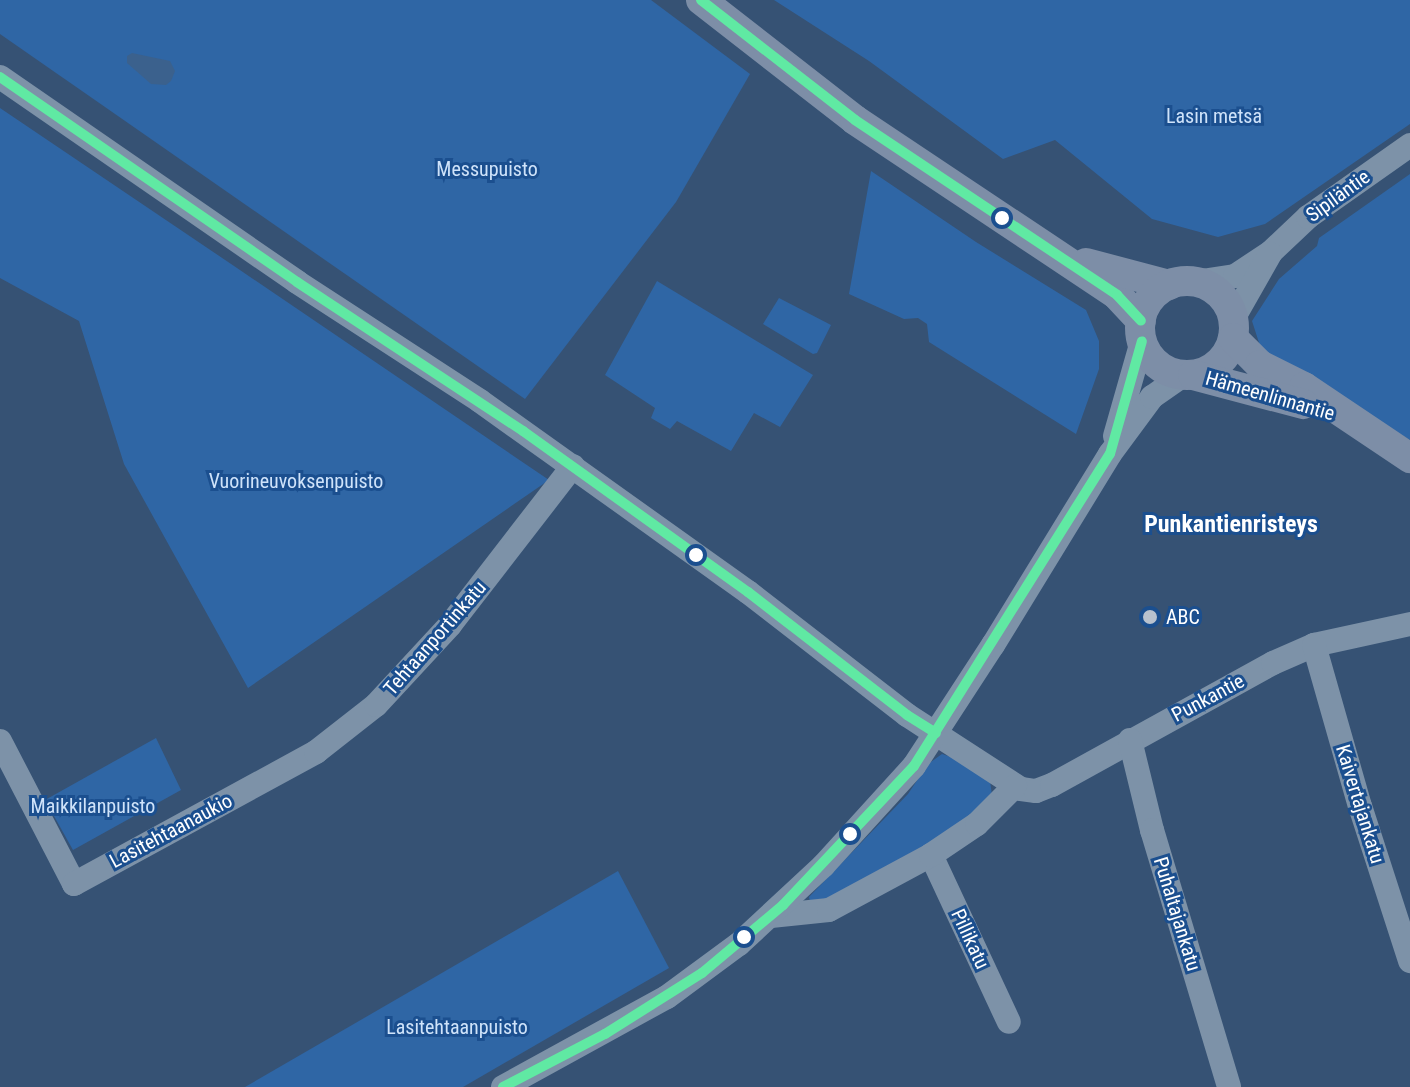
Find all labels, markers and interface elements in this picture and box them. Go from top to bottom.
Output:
park label: Lasin metsä [1166,104,1262,128]
park label: Messupuisto [436,157,538,181]
street label: Sipiläntie [1301,165,1375,227]
unlabelled marker [994,210,1010,226]
street label: Hämeenlinnantie [1203,366,1337,426]
park label: Vuorineuvoksenpuisto [209,469,383,493]
district label: Punkantienristeys [1144,511,1318,539]
unlabelled marker [688,547,704,563]
street label: Tehtaanportinkatu [379,576,491,700]
place label: ABC [1166,605,1200,629]
marker: ABC [1141,608,1159,626]
street label: Punkantie [1168,669,1248,727]
street label: Kaivertajankatu [1331,742,1389,866]
street label: Lasitehtaanaukio [106,789,236,873]
park label: Maikkilanpuisto [31,794,155,818]
unlabelled marker [842,826,858,842]
street label: Puhaltajankatu [1148,854,1206,974]
street label: Pillikatu [946,905,994,973]
unlabelled marker [736,929,752,945]
park label: Lasitehtaanpuisto [386,1015,528,1039]

